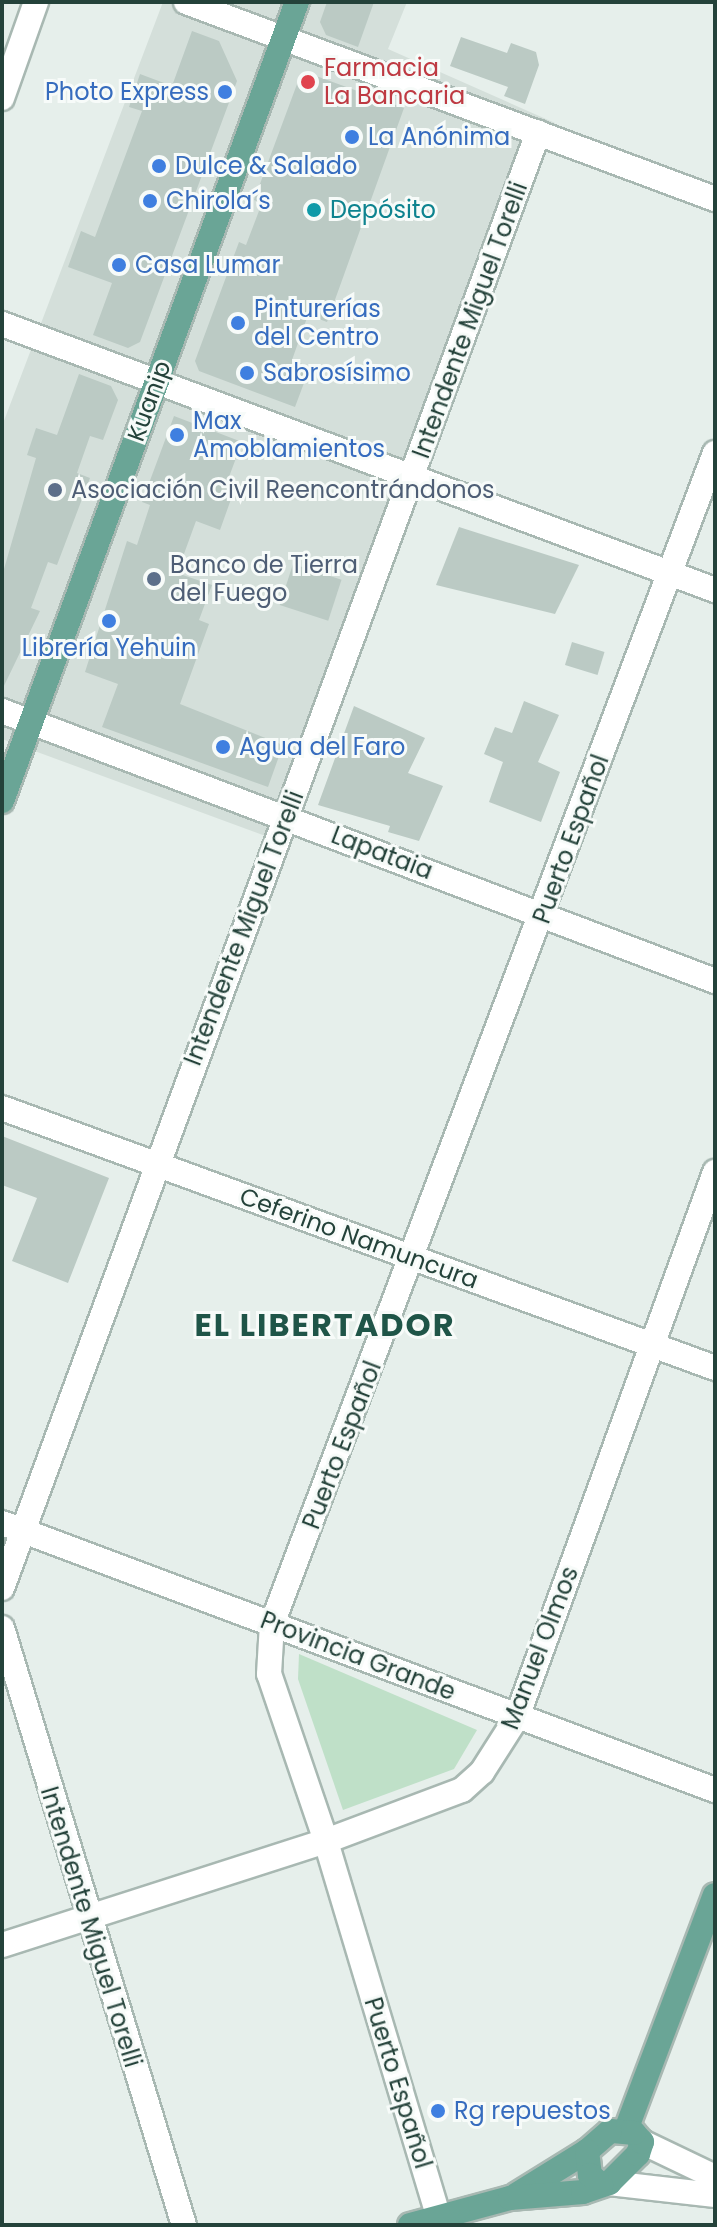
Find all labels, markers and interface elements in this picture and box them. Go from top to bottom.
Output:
place label: Farmacia La Bancaria [324,54,465,110]
marker: Farmacia La Bancaria [299,73,317,91]
place label: Photo Express [45,78,209,106]
marker: Photo Express [216,83,234,101]
place label: La Anónima [368,123,510,151]
marker: La Anónima [343,128,361,146]
place label: Dulce & Salado [175,152,357,180]
marker: Dulce & Salado [150,157,168,175]
street label: Intendente Miguel Torelli [407,178,533,462]
place label: Chirola´s [166,187,271,215]
marker: Chirola´s [141,192,159,210]
place label: Depósito [330,196,436,224]
marker: Depósito [305,201,323,219]
place label: Casa Lumar [135,251,281,279]
marker: Casa Lumar [110,256,128,274]
place label: Pinturerías del Centro [254,295,381,351]
marker: Pinturerías del Centro [229,314,247,332]
street label: Kuanip [121,357,177,445]
place label: Sabrosísimo [263,359,411,387]
marker: Sabrosísimo [238,364,256,382]
place label: Max Amoblamientos [193,407,385,463]
marker: Max Amoblamientos [168,426,186,444]
place label: Asociación Civil Reencontrándonos [71,476,495,504]
marker: Asociación Civil Reencontrándonos [46,481,64,499]
place label: Banco de Tierra del Fuego [170,551,358,607]
marker: Banco de Tierra del Fuego [145,570,163,588]
marker: Librería Yehuin [100,612,118,630]
place label: Librería Yehuin [22,634,196,662]
place label: Agua del Faro [239,733,405,761]
marker: Agua del Faro [214,738,232,756]
street label: Puerto Español [527,751,615,927]
street label: Intendente Miguel Torelli [178,787,310,1069]
street label: Lapataia [327,821,437,885]
street label: Ceferino Namuncura [236,1181,482,1295]
district label: EL LIBERTADOR [194,1306,456,1344]
street label: Puerto Español [297,1357,387,1533]
street label: Manuel Olmos [496,1562,584,1734]
street label: Provincia Grande [257,1606,459,1706]
street label: Intendente Miguel Torelli [35,1783,147,2071]
street label: Puerto Español [358,1994,438,2172]
place label: Rg repuestos [454,2097,611,2125]
marker: Rg repuestos [429,2102,447,2120]

